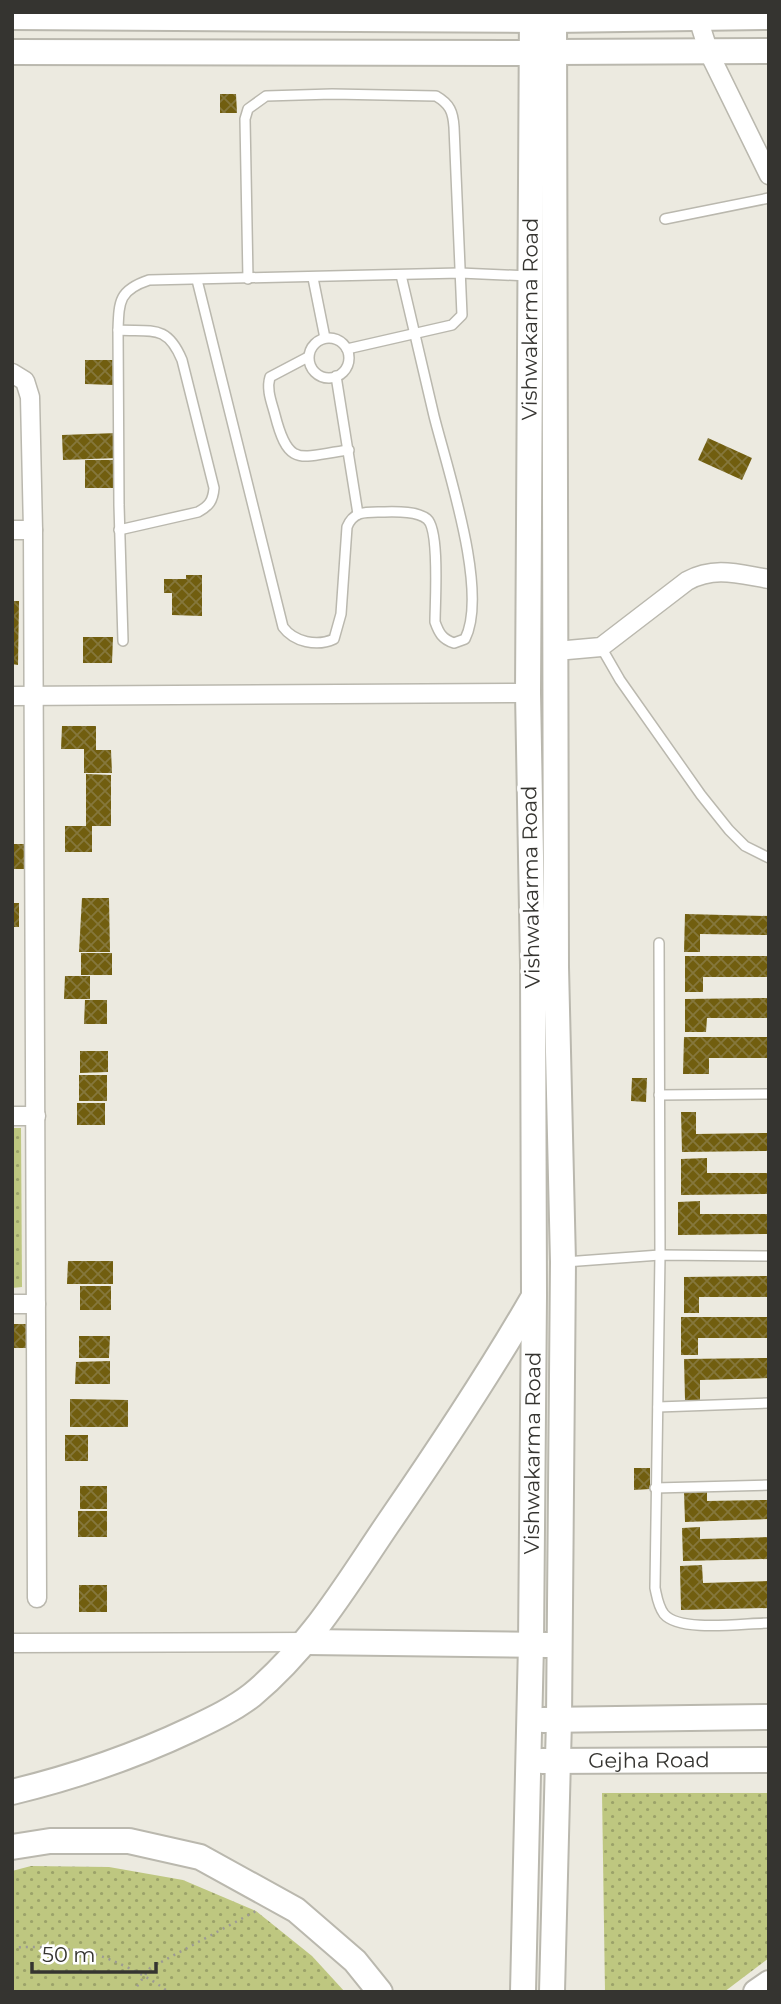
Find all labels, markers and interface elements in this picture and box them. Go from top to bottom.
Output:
street label: Vishwakarma Road [517,218,543,421]
street label: Vishwakarma Road [516,785,545,989]
street label: Vishwakarma Road [519,1352,546,1555]
street label: Gejha Road [588,1747,710,1773]
scale bar [32,1930,156,1974]
text: 50 m [42,1942,96,1967]

